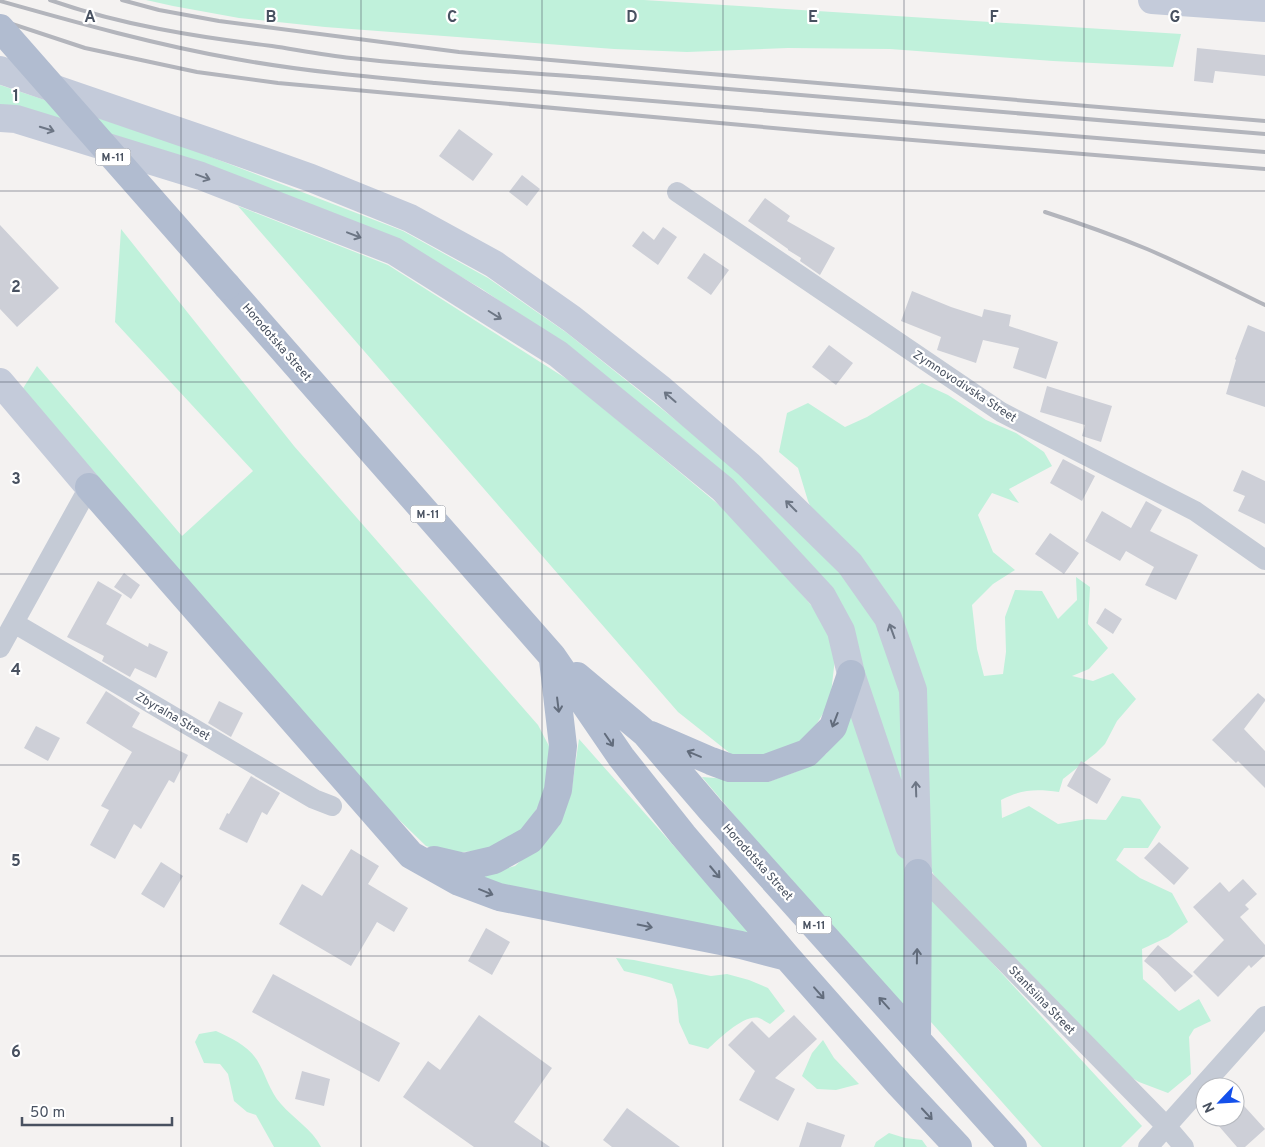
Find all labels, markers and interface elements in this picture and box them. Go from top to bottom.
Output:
text: A [84,8,96,28]
text: B [265,8,277,28]
text: C [447,8,457,28]
text: D [626,8,638,28]
text: E [808,8,818,28]
text: F [989,8,999,28]
text: G [1170,8,1180,28]
text: 1 [13,87,19,107]
one-way arrow [39,124,55,134]
road number: М-11 [96,148,130,166]
one-way arrow [194,173,210,182]
one-way arrow [346,231,361,241]
text: 2 [11,278,21,298]
street label: Horodotska Street [238,300,314,385]
one-way arrow [488,310,502,320]
street label: Zymnovodivska Street [910,347,1019,426]
one-way arrow [664,391,677,402]
text: 3 [11,470,21,490]
one-way arrow [785,500,797,512]
road number: М-11 [410,506,446,522]
one-way arrow [887,623,896,639]
text: 4 [11,661,21,681]
street label: Zbyralna Street [132,689,213,745]
one-way arrow [553,696,563,712]
one-way arrow [830,712,839,727]
one-way arrow [604,733,614,747]
one-way arrow [687,748,702,758]
one-way arrow [911,782,921,798]
street label: Horodotska Street [719,821,796,904]
text: 5 [11,852,21,872]
one-way arrow [709,865,720,878]
one-way arrow [478,888,493,898]
road number: М-11 [796,916,832,934]
one-way arrow [636,922,652,932]
one-way arrow [912,948,922,964]
street label: Stantsiina Street [1004,963,1078,1039]
one-way arrow [813,987,825,1000]
one-way arrow [878,997,890,1010]
text: 6 [11,1043,21,1063]
north arrow [1195,1077,1245,1127]
scale bar [22,1094,172,1126]
text: N [1200,1099,1219,1115]
text: 50 m [30,1104,65,1123]
one-way arrow [921,1108,933,1121]

